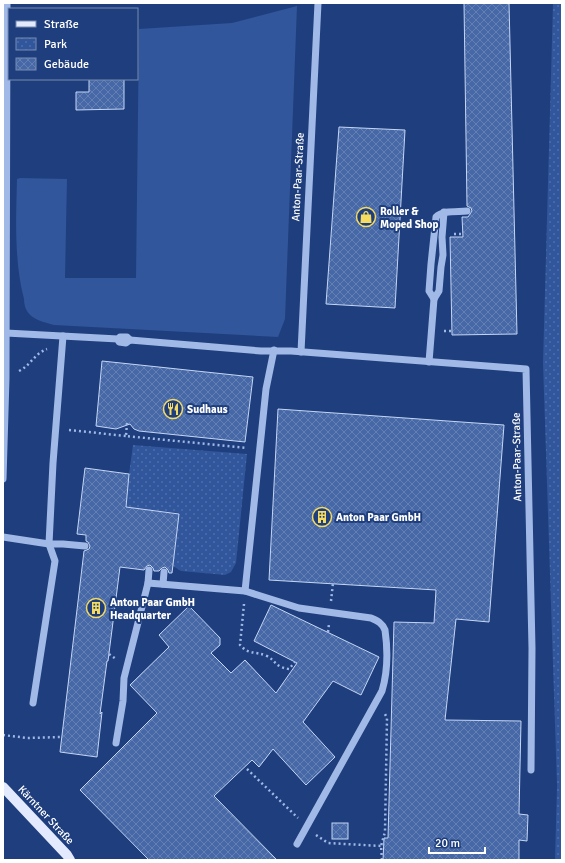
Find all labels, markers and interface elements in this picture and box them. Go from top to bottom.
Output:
legend [8,8,138,80]
text: Straße [44,17,79,32]
text: Park [44,37,67,52]
text: Gebäude [44,57,89,72]
street label: Anton-Paar-Straße [289,132,307,222]
place label: Roller & Moped Shop [380,205,438,231]
shop icon: Roller & Moped Shop [355,206,377,228]
restaurant icon: Sudhaus [162,398,184,420]
place label: Sudhaus [187,403,228,416]
street label: Anton-Paar-Straße [510,412,524,502]
building icon: Anton Paar GmbH [311,506,333,528]
place label: Anton Paar GmbH [336,511,421,524]
place label: Anton Paar GmbH Headquarter [110,596,195,622]
building icon: Anton Paar GmbH Headquarter [85,597,107,619]
street label: Kärntner Straße [15,783,77,847]
scale bar [429,829,485,855]
text: 20 m [435,836,460,851]

